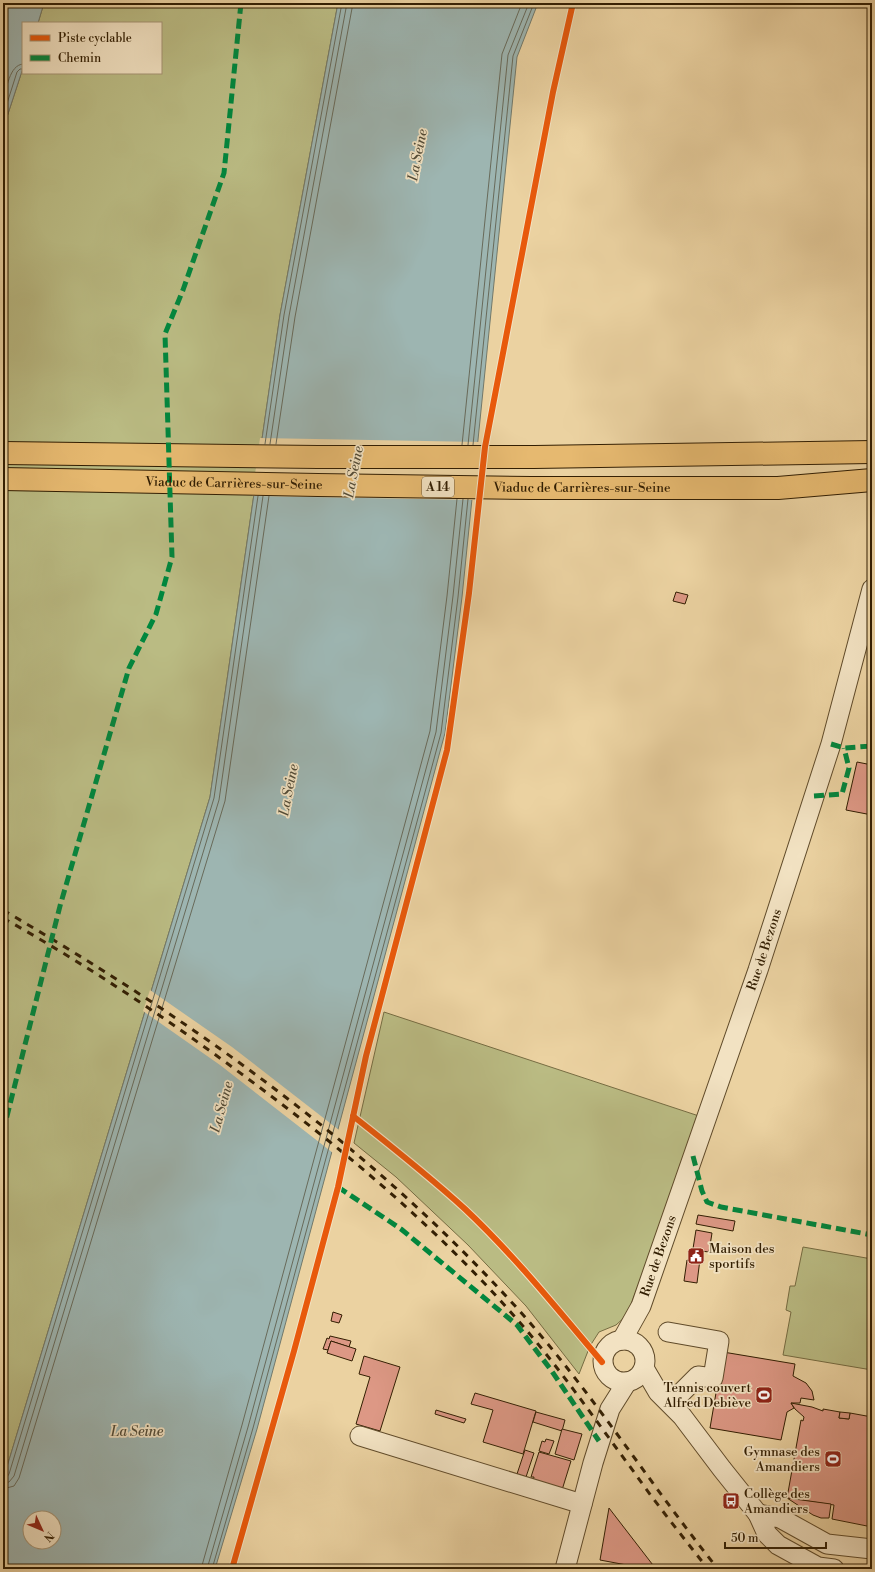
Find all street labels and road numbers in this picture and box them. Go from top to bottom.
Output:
street label: Viaduc de Carrières-sur-Seine [144,474,323,493]
road number: A 14 [422,477,454,497]
street label: Viaduc de Carrières-sur-Seine [492,479,671,496]
street label: Rue de Bezons [743,907,785,993]
street label: Rue de Bezons [637,1213,680,1299]

